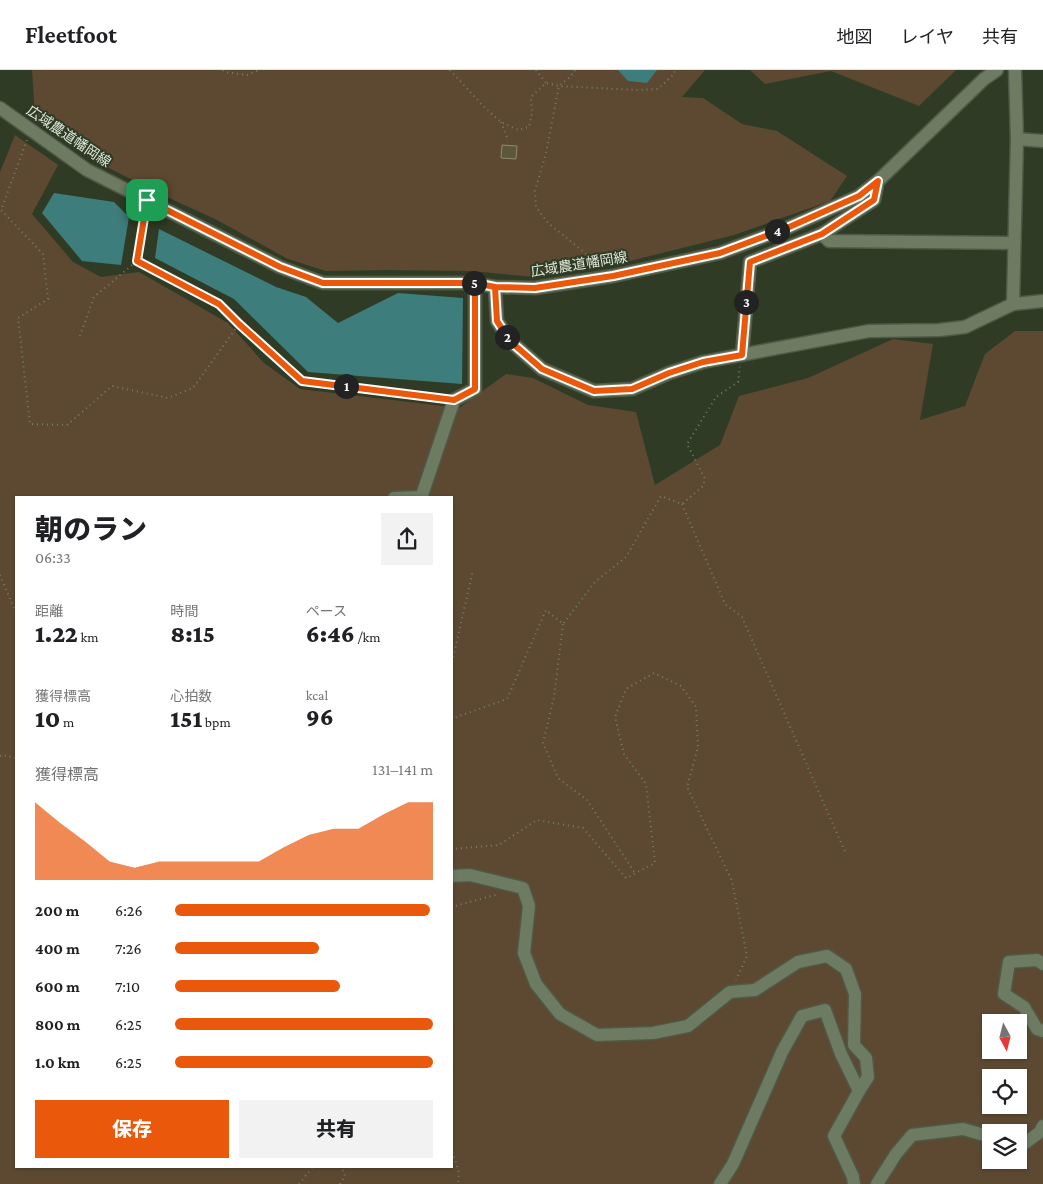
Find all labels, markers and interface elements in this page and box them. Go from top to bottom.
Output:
text: Fleetfoot [25,21,117,48]
text: 地図 [837,27,873,47]
text: レイヤ [901,27,954,47]
text: 共有 [982,27,1018,47]
street label: 広域農道幡岡線 [24,102,114,170]
pin [126,179,168,221]
icon: arrive [133,186,161,214]
pin: 4 [764,218,790,244]
text: 4 [774,223,781,239]
street label: 広域農道幡岡線 [529,248,629,280]
pin: 5 [462,270,486,296]
text: 5 [471,275,478,291]
pin: 3 [734,290,758,314]
text: 3 [743,294,750,310]
pin: 2 [494,324,520,350]
text: 2 [504,329,511,345]
pin: 1 [334,374,358,398]
text: 1 [344,378,349,394]
button: share [381,513,433,565]
text: 朝のラン [35,514,147,545]
text: 06:33 [35,549,71,566]
text: 距離 [35,603,63,619]
text: 時間 [170,603,198,619]
text: ペース [306,603,347,619]
text: 1.22 [35,620,78,647]
text: 8:15 [170,620,215,647]
text: 6:46 [306,620,355,647]
text: km [78,629,99,645]
text: /km [355,629,380,645]
text: kcal [306,687,328,703]
text: 獲得標高 [35,688,91,704]
text: 心拍数 [170,688,212,704]
text: 96 [306,703,334,730]
text: 10 [35,705,60,732]
text: 151 [170,705,202,732]
text: m [60,714,74,730]
text: bpm [202,714,231,730]
text: 131–141 m [372,761,433,778]
text: 獲得標高 [35,766,99,783]
text: 200 m [35,902,79,919]
text: 6:26 [115,902,143,919]
text: 400 m [35,940,80,957]
text: 7:26 [115,940,142,957]
text: 600 m [35,978,80,995]
text: 7:10 [115,978,140,995]
north arrow [982,1014,1028,1059]
map controls [982,1014,1027,1169]
text: 800 m [35,1016,80,1033]
text: 6:25 [115,1016,142,1033]
text: 1.0 km [35,1054,80,1071]
text: 6:25 [115,1054,142,1071]
button: locate [982,1069,1027,1114]
button: 保存 [35,1100,229,1158]
button: 共有 [239,1100,433,1158]
button: layers [982,1124,1027,1169]

